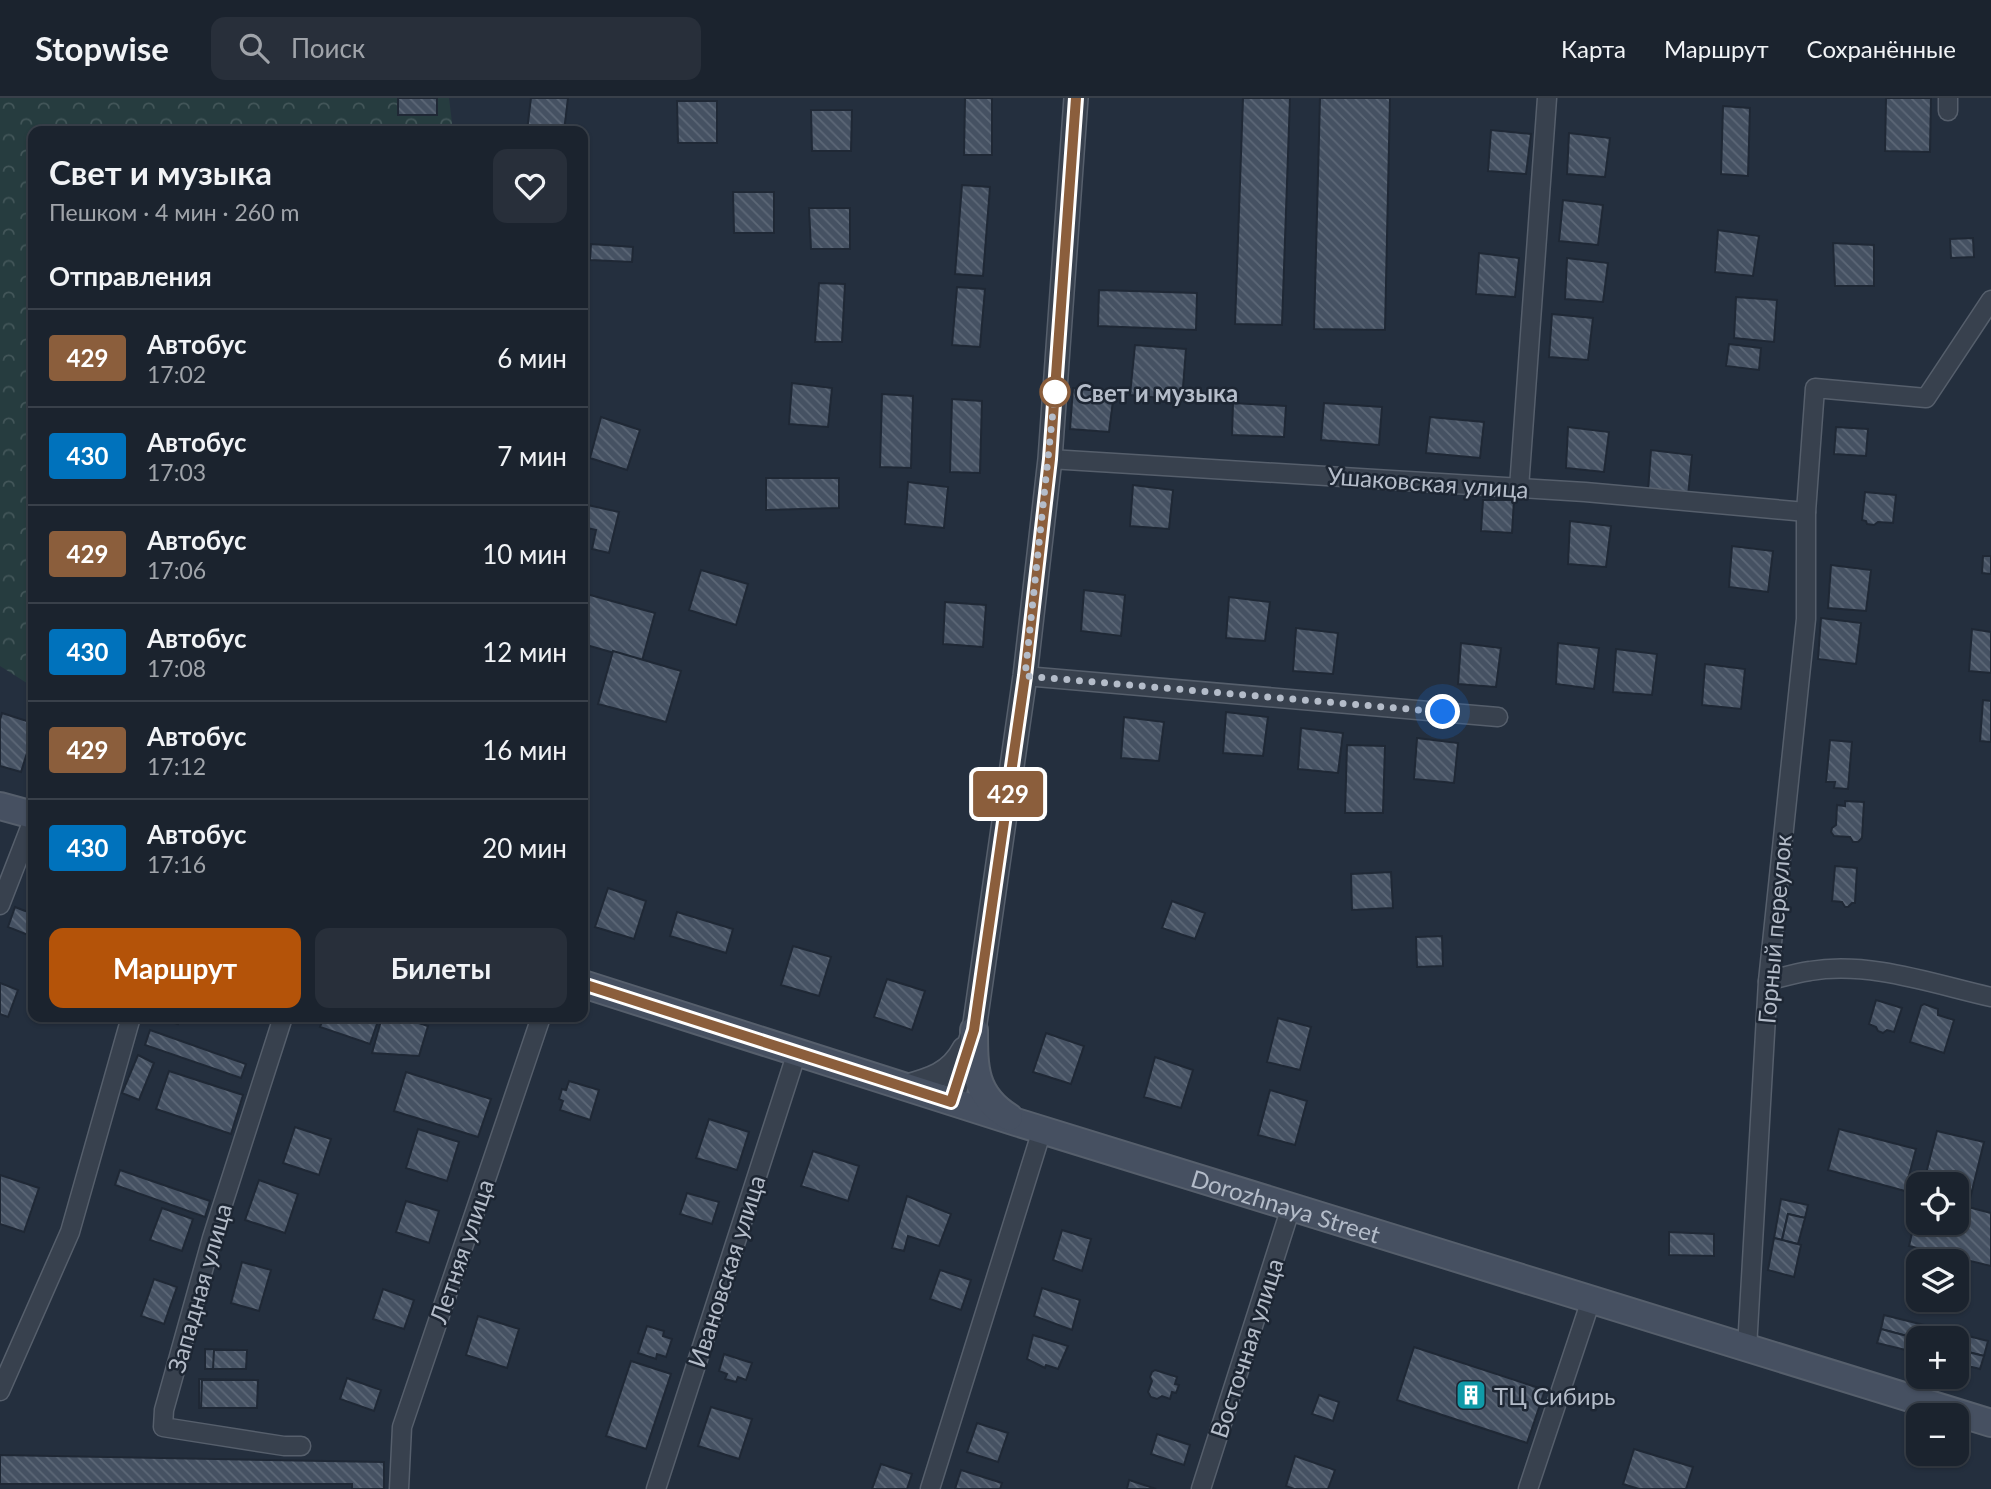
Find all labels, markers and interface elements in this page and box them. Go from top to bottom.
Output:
search box [211,17,701,80]
text: Stopwise [35,28,169,68]
icon: search [235,29,273,67]
text: Поиск [291,32,365,64]
text: Карта [1561,34,1626,63]
text: Маршрут [1664,34,1769,63]
text: Сохранённые [1807,34,1956,63]
button: heart [493,149,567,223]
text: Свет и музыка [49,152,272,192]
text: Пешком · 4 мин · 260 m [49,198,299,226]
text: Отправления [49,260,212,292]
text: Автобус [147,328,246,360]
text: 6 мин [497,342,567,374]
text: 429 [67,343,108,372]
text: 17:02 [147,360,206,388]
marker: Свет и музыка [1040,377,1070,407]
place label: Свет и музыка [1076,378,1238,407]
text: Автобус [147,426,246,458]
text: 7 мин [497,440,567,472]
text: 430 [67,441,108,470]
text: 17:03 [147,458,206,486]
street label: Ушаковская улица [1326,460,1530,504]
text: Автобус [147,524,246,556]
text: 10 мин [482,538,567,570]
text: 429 [67,539,108,568]
text: 17:06 [147,556,206,584]
text: Автобус [147,622,246,654]
text: 12 мин [482,636,567,668]
text: 430 [67,637,108,666]
text: 17:08 [147,654,206,682]
your location [1425,694,1460,729]
text: Автобус [147,720,246,752]
text: 16 мин [482,734,567,766]
text: 429 [67,735,108,764]
text: 17:12 [147,752,206,780]
line badge: 429 [968,771,1048,817]
text: 429 [987,779,1029,808]
text: Автобус [147,818,246,850]
text: 20 мин [482,832,567,864]
text: 430 [67,833,108,862]
street label: Горный переулок [1751,833,1797,1025]
text: 17:16 [147,850,206,878]
button: Маршрут [49,928,301,1008]
button: Билеты [315,928,567,1008]
street label: Dorozhnaya Street [1188,1163,1384,1248]
street label: Ивановская улица [681,1171,771,1371]
map controls [1906,1172,1969,1466]
button: locate [1906,1172,1969,1235]
street label: Летняя улица [422,1175,499,1328]
street label: Западная улица [161,1200,237,1376]
button: layers [1906,1249,1969,1312]
street label: Восточная улица [1203,1255,1289,1441]
button: + [1906,1326,1969,1389]
building icon: ТЦ Сибирь [1454,1378,1488,1412]
place label: ТЦ Сибирь [1494,1381,1616,1410]
button: − [1906,1403,1969,1466]

